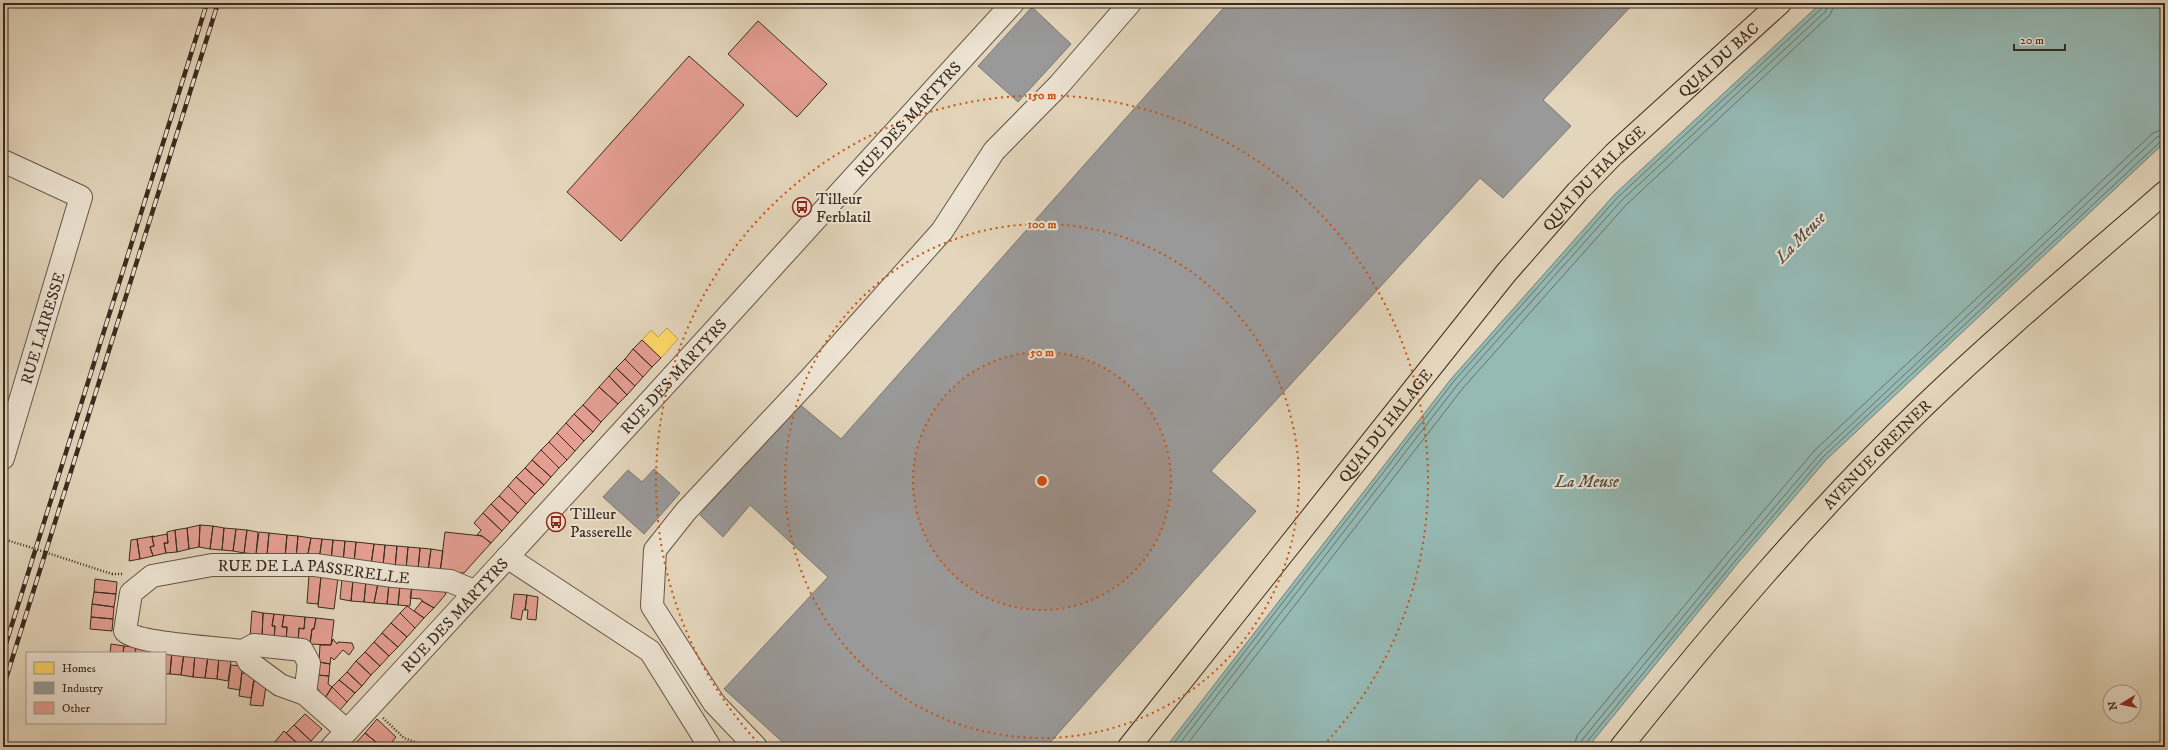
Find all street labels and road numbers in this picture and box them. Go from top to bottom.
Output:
street label: QUAI DU BAC [1674,18,1763,102]
street label: RUE DES MARTYRS [850,57,966,181]
street label: QUAI DU HALAGE [1538,121,1650,235]
street label: RUE LAIRESSE [16,270,70,387]
street label: RUE DES MARTYRS [616,315,731,438]
street label: QUAI DU HALAGE [1334,365,1437,487]
street label: AVENUE GREINER [1819,395,1936,514]
street label: RUE DES MARTYRS [397,554,513,677]
street label: RUE DE LA PASSERELLE [218,556,411,588]

